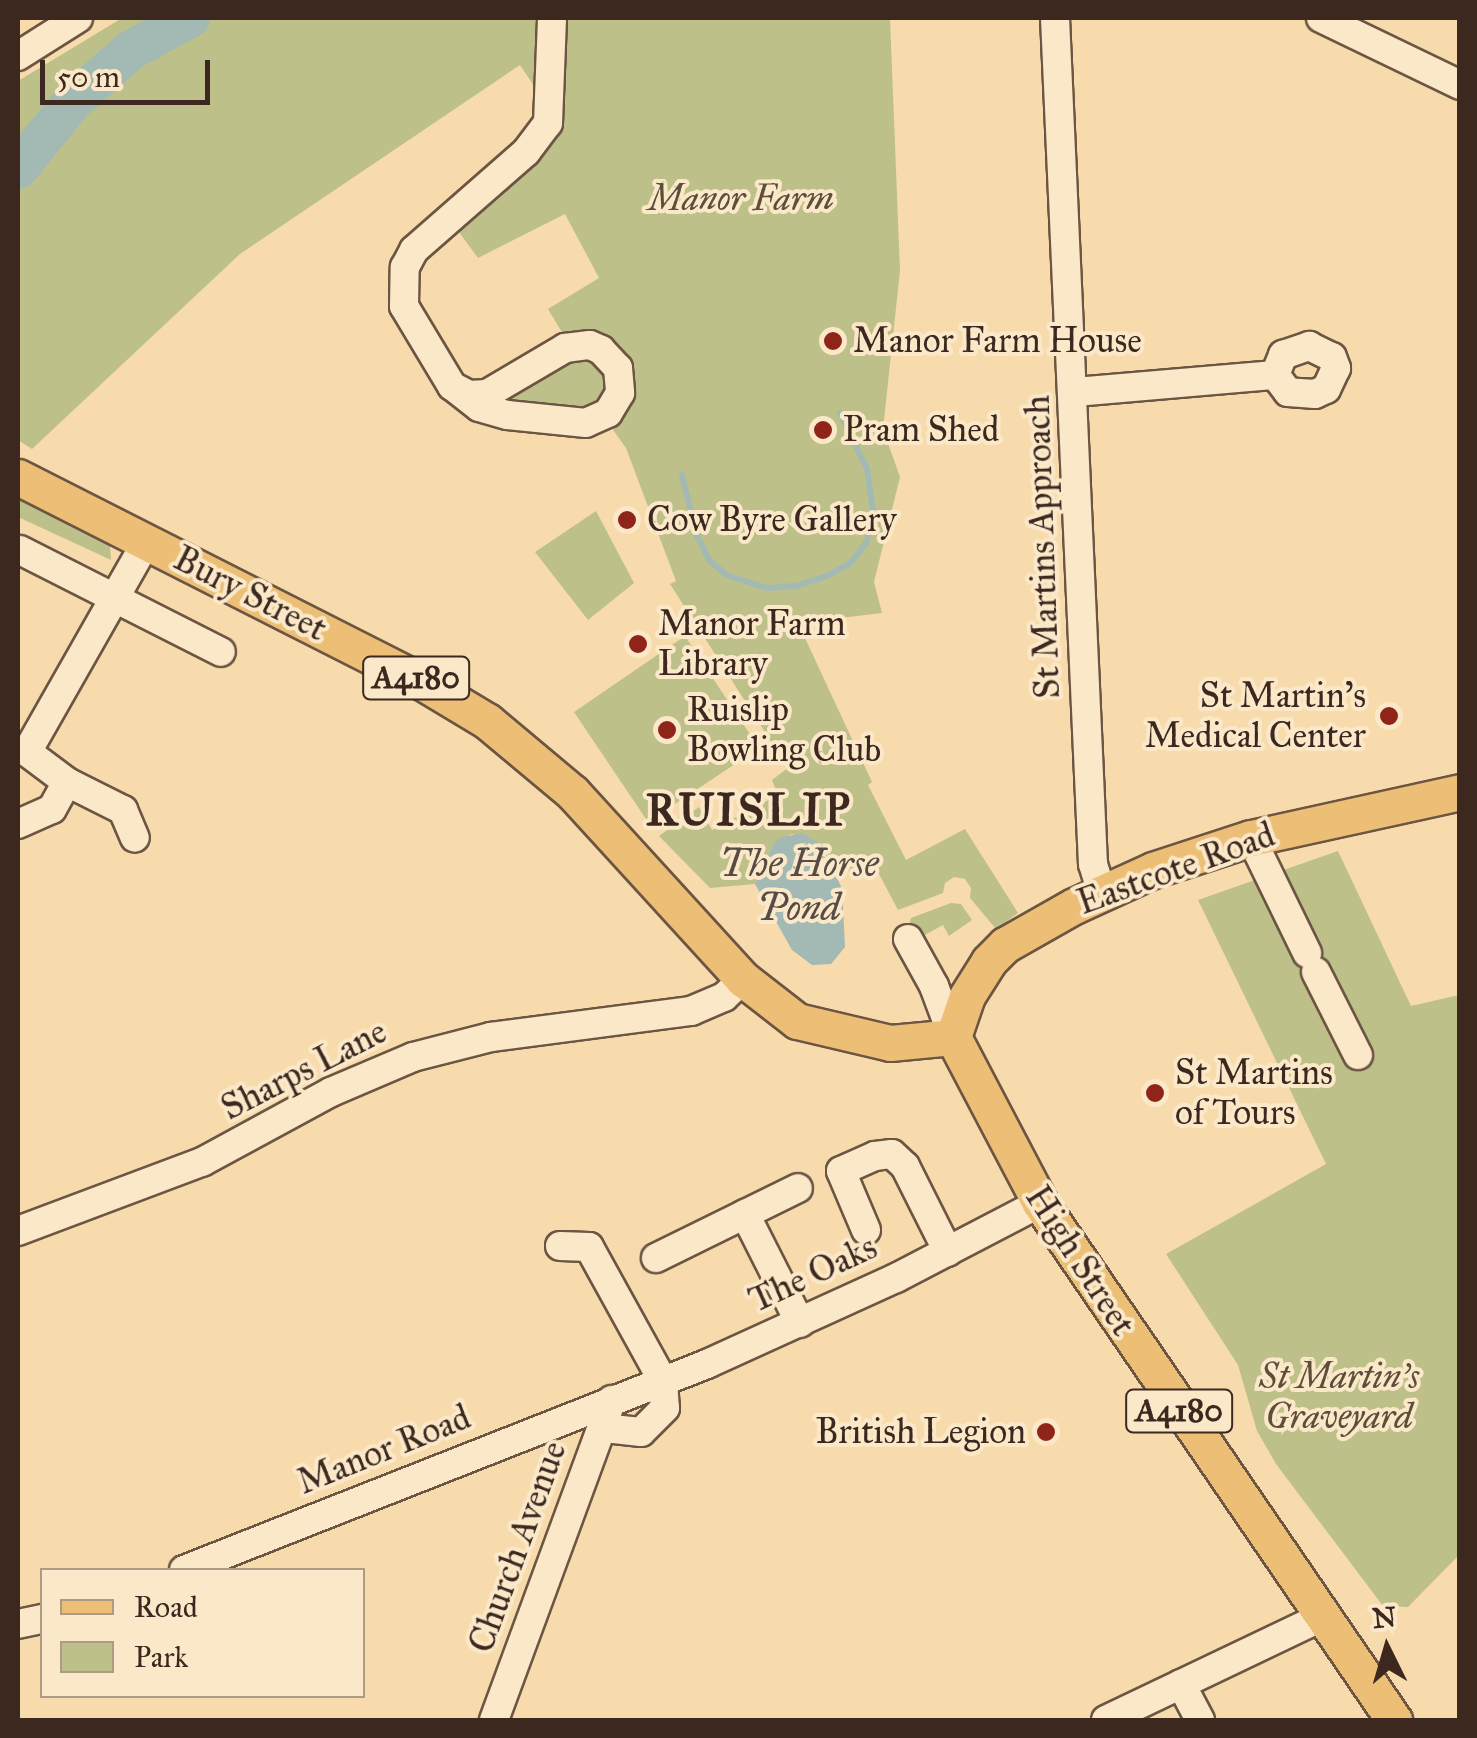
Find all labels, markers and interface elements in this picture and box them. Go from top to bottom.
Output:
scale bar [45,40,215,102]
text: 50 m [57,59,120,95]
park label: Manor Farm [648,178,834,220]
place label: Manor Farm House [853,320,1142,362]
marker: Manor Farm House [822,330,844,352]
street label: St Martins Approach [1017,395,1069,699]
place label: Pram Shed [843,409,999,451]
marker: Pram Shed [812,419,834,441]
place label: Cow Byre Gallery [647,499,897,541]
marker: Cow Byre Gallery [616,509,638,531]
street label: Bury Street [167,538,333,650]
place label: Manor Farm Library [658,603,846,685]
marker: Manor Farm Library [627,633,649,655]
road number: A4180 [361,651,471,705]
place label: St Martin's Medical Center [1145,675,1366,757]
place label: Ruislip Bowling Club [687,689,881,771]
marker: St Martin's Medical Center [1376,703,1402,729]
marker: Ruislip Bowling Club [656,719,678,741]
district label: RUISLIP [646,783,852,837]
street label: Eastcote Road [1072,814,1280,924]
water label: The Horse Pond [719,841,879,931]
street label: Sharps Lane [215,1011,393,1129]
place label: St Martins of Tours [1175,1052,1333,1134]
marker: St Martins of Tours [1144,1082,1166,1104]
street label: High Street [1016,1178,1144,1344]
street label: The Oaks [743,1226,883,1322]
park label: St Martin's Graveyard [1259,1356,1419,1438]
road number: A4180 [1124,1384,1234,1438]
street label: Manor Road [291,1396,477,1504]
place label: British Legion [816,1411,1026,1453]
marker: British Legion [1035,1421,1057,1443]
street label: Church Avenue [460,1436,576,1658]
legend [40,1568,365,1698]
text: Road [134,1589,198,1625]
north arrow [1337,1598,1437,1698]
text: N [1371,1599,1398,1636]
text: Park [134,1639,188,1675]

